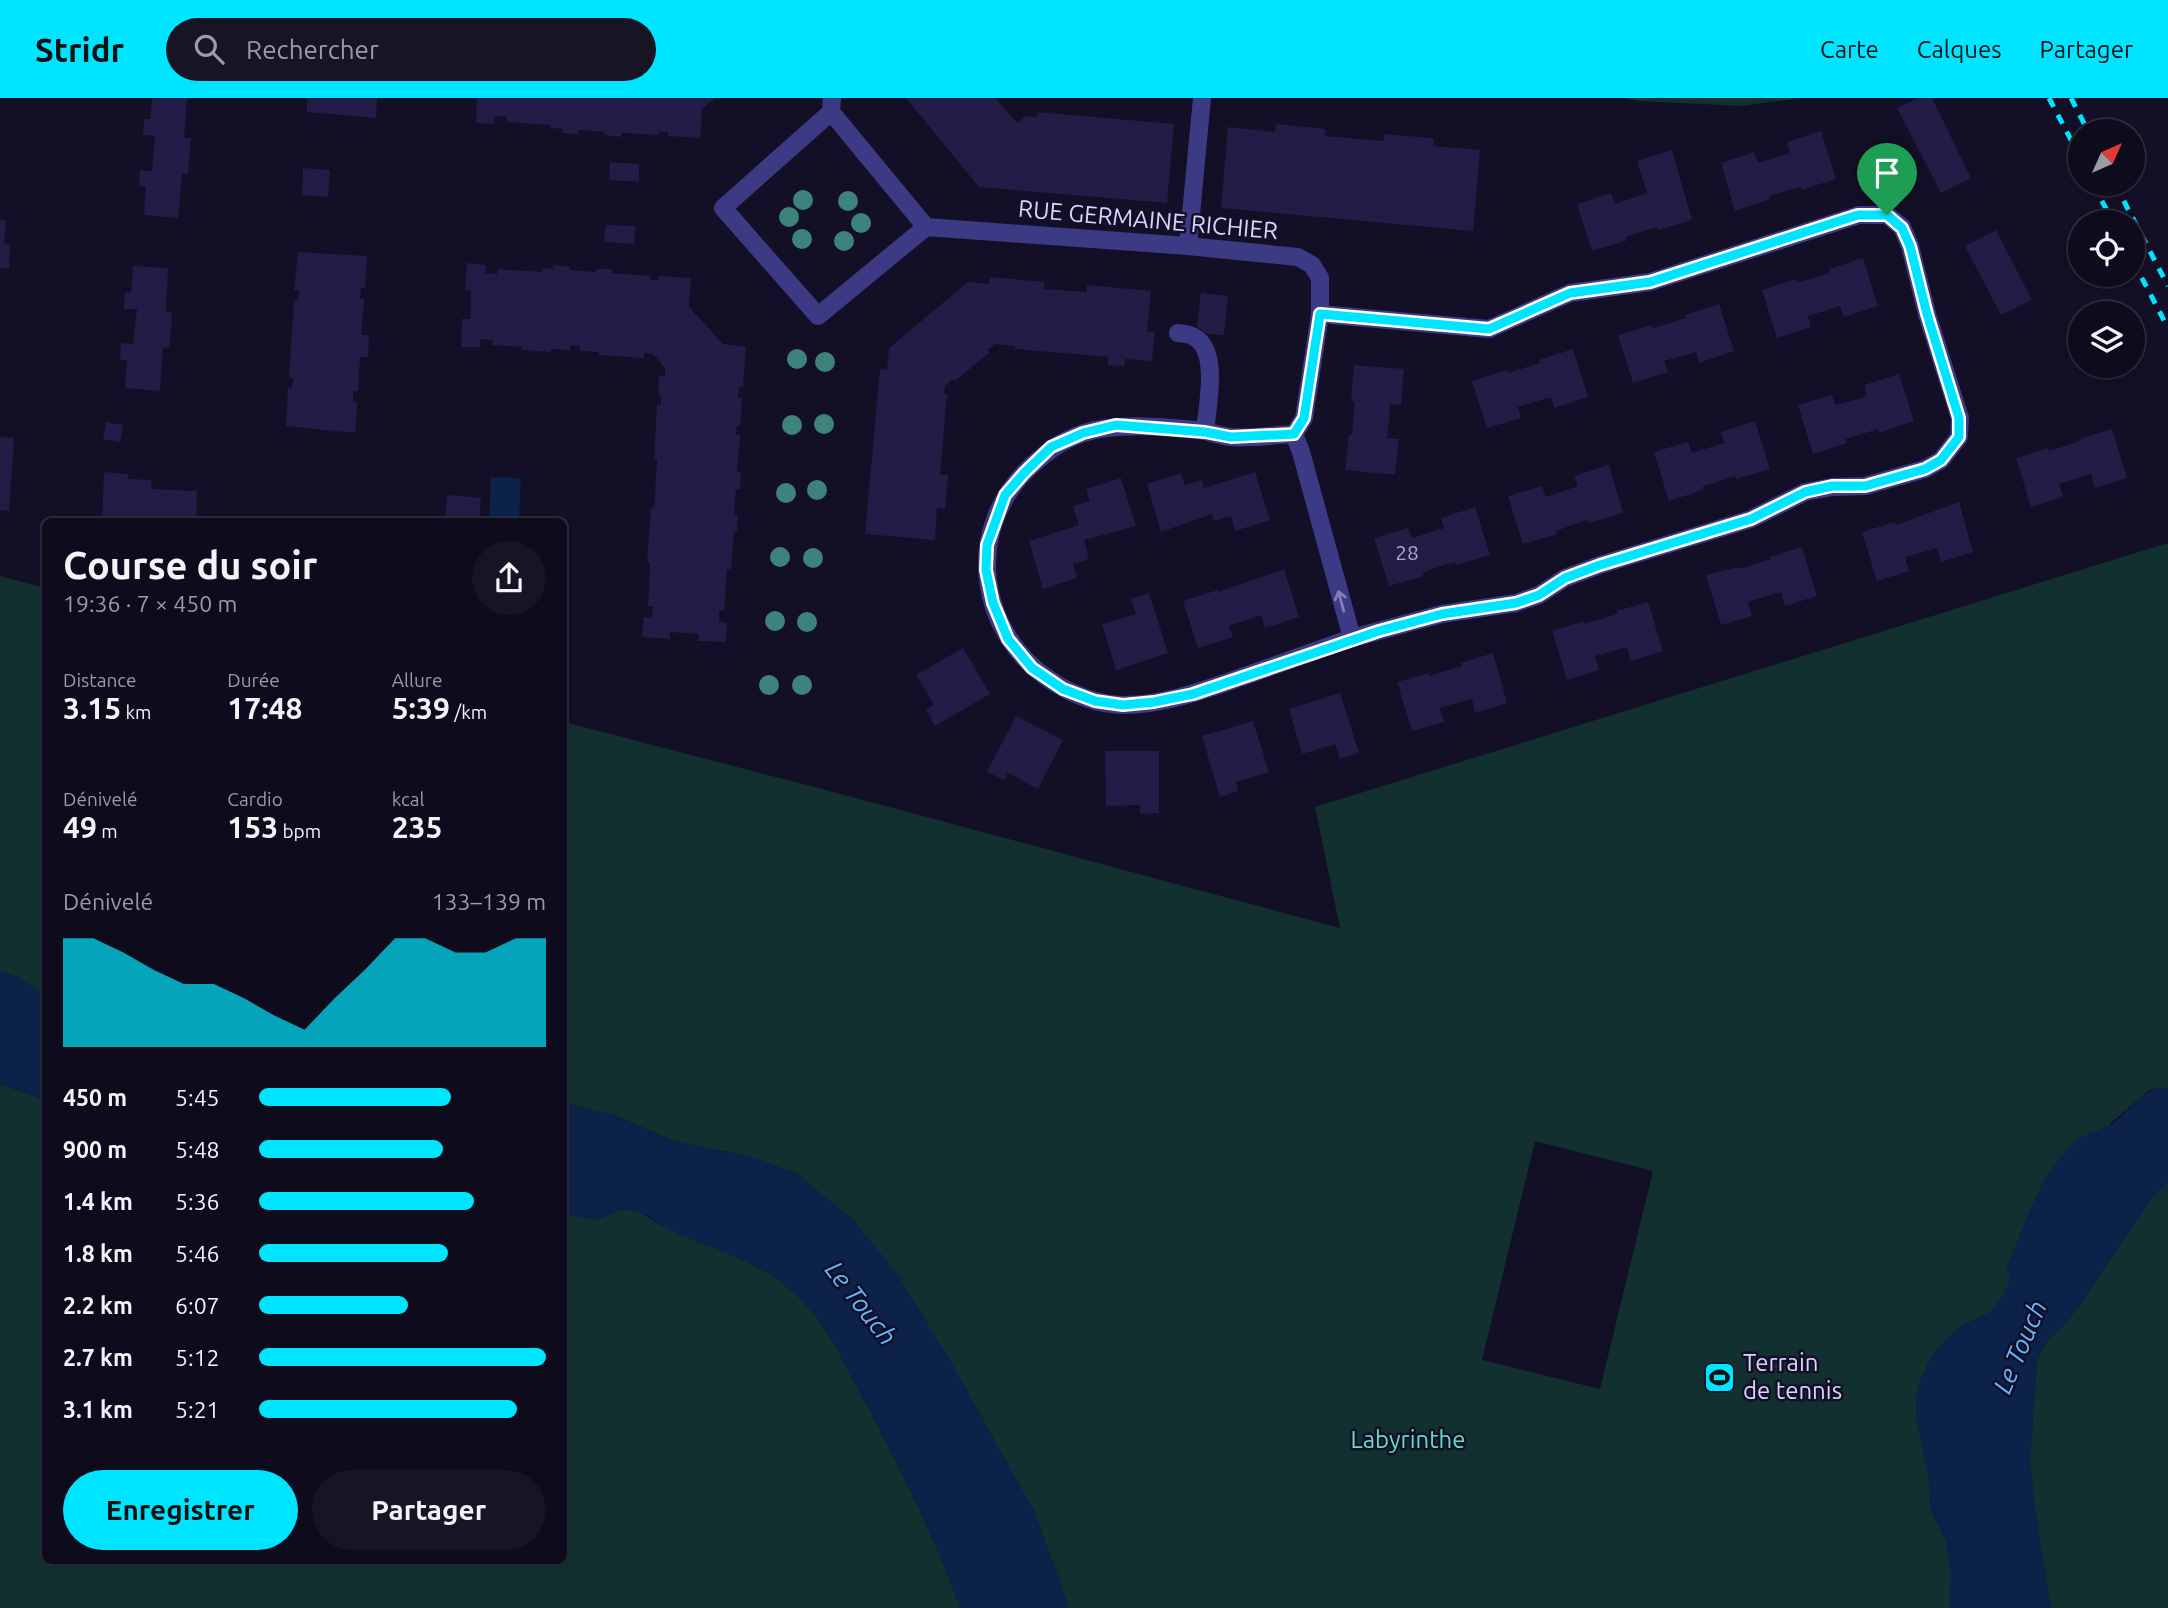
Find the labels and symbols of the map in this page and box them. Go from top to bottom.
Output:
north arrow [2068,119,2146,196]
pin [1857,143,1917,215]
street label: RUE GERMAINE RICHIER [1017,195,1279,244]
house number: 28 [1395,540,1419,564]
one-way arrow [1334,590,1347,612]
water label: Le Touch [820,1255,903,1350]
water label: Le Touch [1987,1296,2052,1397]
place label: Terrain de tennis [1743,1349,1842,1404]
sports icon: Terrain de tennis [1703,1360,1737,1394]
park label: Labyrinthe [1350,1426,1466,1453]

